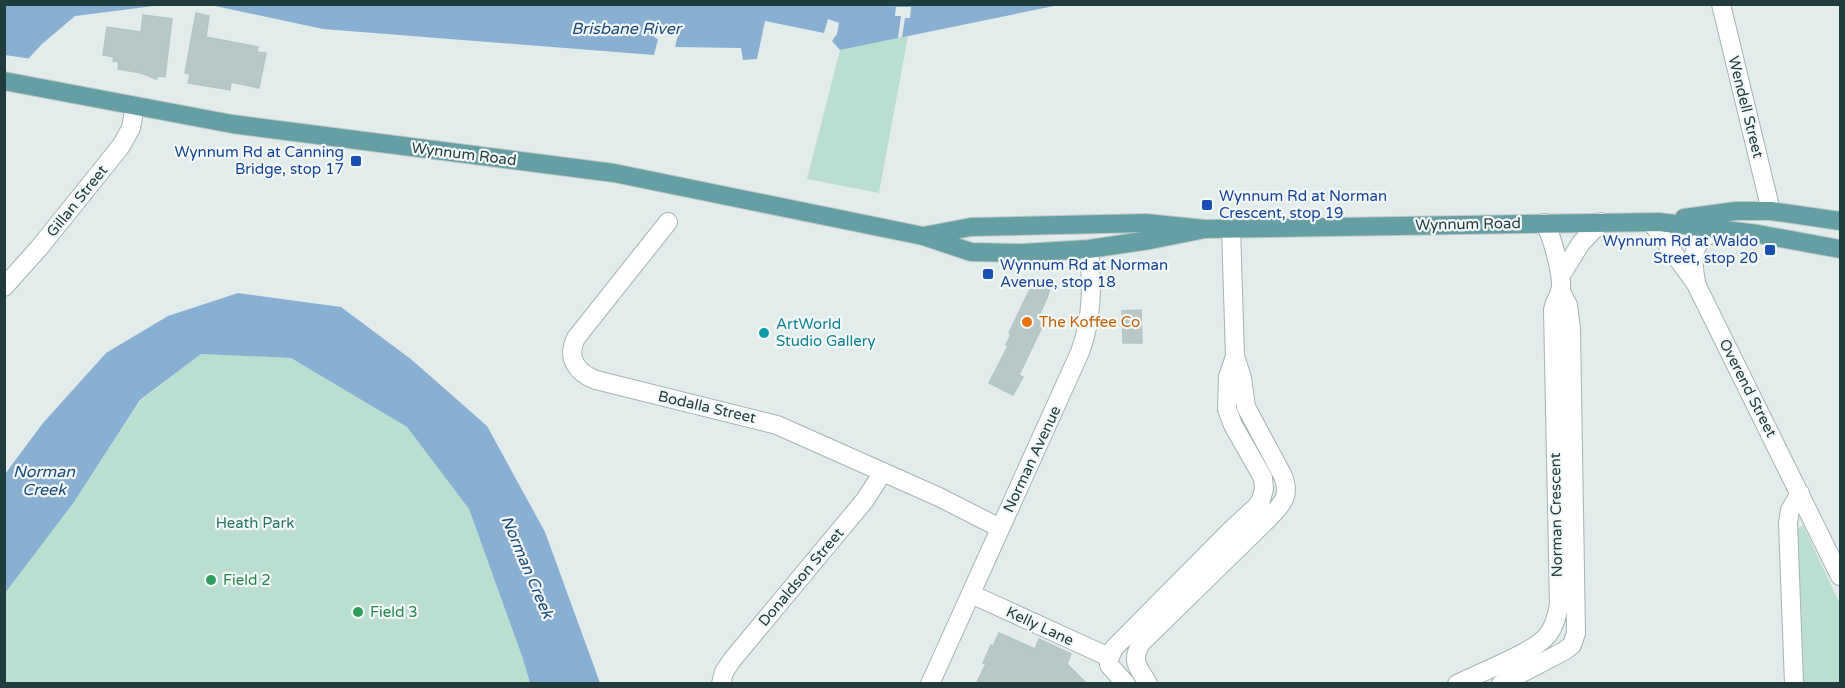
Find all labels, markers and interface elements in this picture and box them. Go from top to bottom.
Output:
water label: Brisbane River [571,19,683,39]
street label: Wendell Street [1725,54,1767,160]
street label: Wynnum Road [410,139,518,169]
place label: Wynnum Rd at Canning Bridge, stop 17 [175,143,344,178]
marker: Wynnum Rd at Canning Bridge, stop 17 [349,154,363,168]
street label: Gillan Street [43,161,112,240]
place label: Wynnum Rd at Norman Crescent, stop 19 [1219,187,1387,222]
marker: Wynnum Rd at Norman Crescent, stop 19 [1200,198,1214,212]
street label: Wynnum Road [1415,214,1521,234]
place label: Wynnum Rd at Waldo Street, stop 20 [1603,232,1758,267]
marker: Wynnum Rd at Waldo Street, stop 20 [1763,243,1777,257]
place label: Wynnum Rd at Norman Avenue, stop 18 [1000,256,1168,291]
marker: Wynnum Rd at Norman Avenue, stop 18 [981,267,995,281]
place label: The Koffee Co [1039,313,1140,331]
place label: ArtWorld Studio Gallery [776,315,876,350]
marker: The Koffee Co [1020,315,1034,329]
marker: ArtWorld Studio Gallery [757,326,771,340]
street label: Overend Street [1715,336,1781,440]
street label: Bodalla Street [656,387,758,427]
street label: Norman Avenue [999,403,1065,515]
street label: Norman Crescent [1546,452,1566,577]
water label: Norman Creek [13,462,76,500]
water label: Norman Creek [496,513,558,623]
park label: Heath Park [216,514,294,532]
street label: Donaldson Street [755,524,848,630]
place label: Field 2 [223,571,271,589]
marker: Field 2 [204,573,218,587]
street label: Kelly Lane [1003,602,1077,650]
place label: Field 3 [370,603,418,621]
marker: Field 3 [351,605,365,619]

